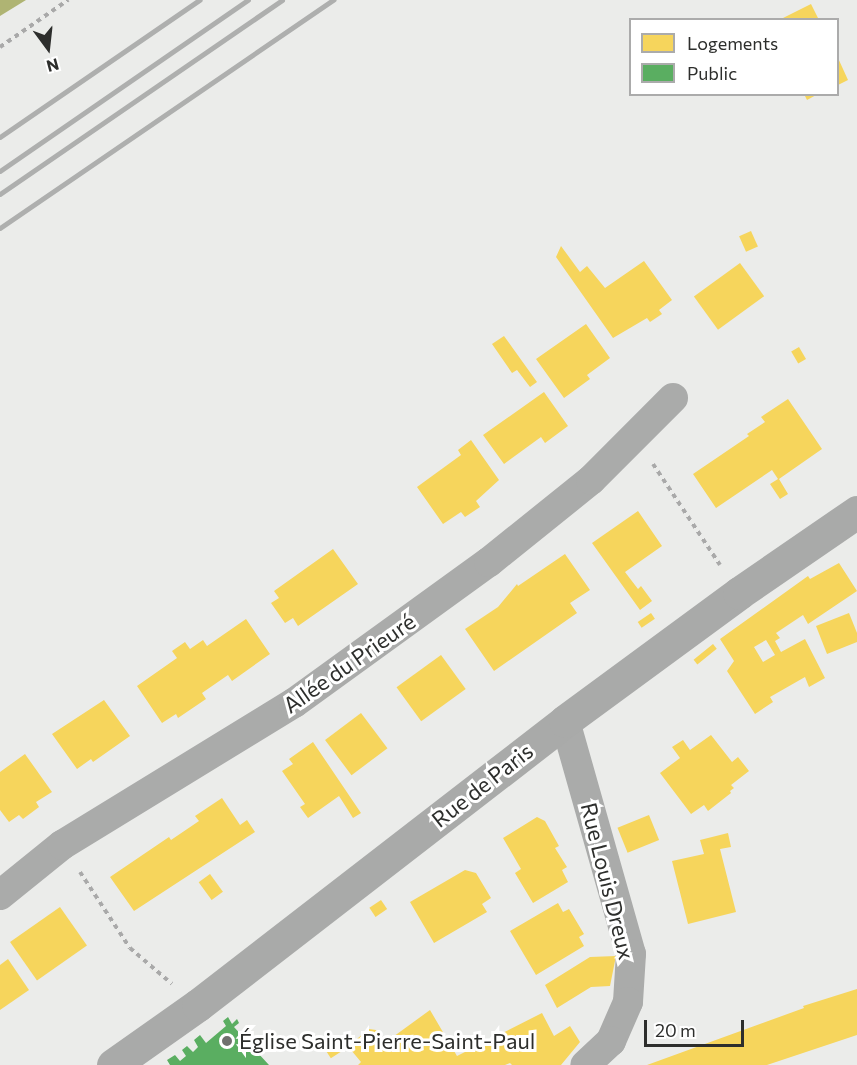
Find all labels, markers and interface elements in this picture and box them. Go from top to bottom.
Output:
north arrow [18,18,78,78]
legend [629,18,839,96]
text: Logements [687,32,778,54]
text: N [45,55,61,77]
text: Public [687,62,737,84]
street label: Allée du Prieuré [278,608,420,718]
street label: Rue de Paris [426,737,538,833]
street label: Rue Louis Dreux [576,800,640,962]
scale bar [647,1008,748,1046]
text: 20 m [655,1019,696,1041]
place label: Église Saint-Pierre-Saint-Paul [239,1028,535,1054]
marker: Église Saint-Pierre-Saint-Paul [220,1034,234,1048]

